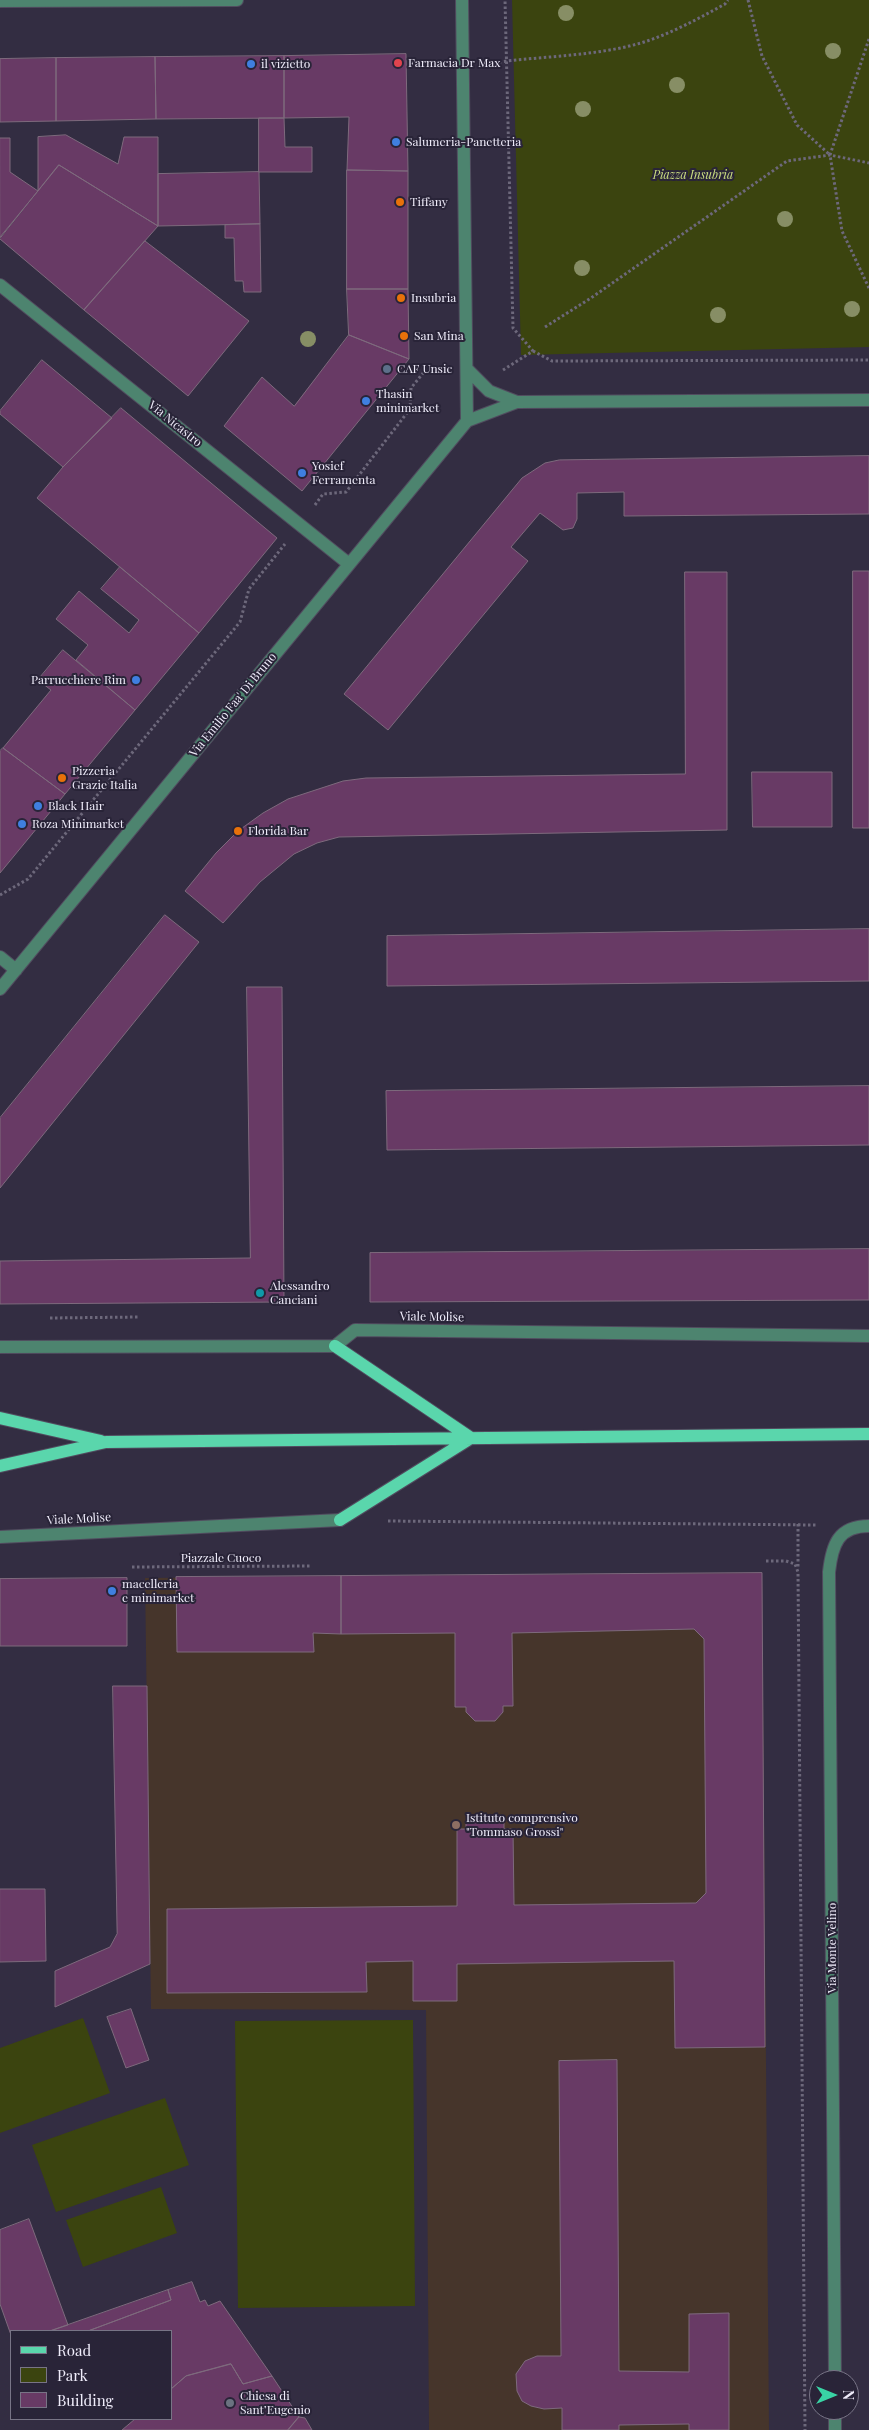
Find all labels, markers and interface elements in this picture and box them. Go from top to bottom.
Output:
place label: Farmacia Dr Max [408,56,501,70]
place label: il vizietto [261,57,310,71]
marker: Farmacia Dr Max [392,57,404,69]
marker: il vizietto [245,58,257,70]
place label: Salumeria-Panetteria [406,135,521,149]
marker: Salumeria-Panetteria [390,136,402,148]
park label: Piazza Insubria [653,168,733,182]
place label: Tiffany [410,195,448,209]
marker: Tiffany [394,196,406,208]
place label: Insubria [411,291,456,305]
marker: Insubria [395,292,407,304]
place label: San Mina [414,329,464,343]
marker: San Mina [398,330,410,342]
place label: CAF Unsic [397,362,452,376]
marker: CAF Unsic [381,363,393,375]
place label: Thasin minimarket [376,387,439,415]
marker: Thasin minimarket [360,395,372,407]
street label: Via Nicastro [145,398,205,450]
place label: Yosief Ferramenta [312,459,375,487]
marker: Yosief Ferramenta [296,467,308,479]
street label: Via Emilio Faa' Di Bruno [187,650,279,760]
place label: Parrucchiere Rim [31,673,126,687]
marker: Parrucchiere Rim [130,674,142,686]
place label: Pizzeria Grazie Italia [72,764,137,792]
marker: Pizzeria Grazie Italia [56,772,68,784]
place label: Black Hair [48,799,104,813]
marker: Black Hair [32,800,44,812]
place label: Roza Minimarket [32,817,124,831]
marker: Roza Minimarket [16,818,28,830]
place label: Florida Bar [248,824,308,838]
marker: Florida Bar [232,825,244,837]
place label: Alessandro Canciani [270,1279,329,1307]
marker: Alessandro Canciani [254,1287,266,1299]
street label: Viale Molise [400,1309,464,1325]
street label: Viale Molise [47,1510,111,1528]
street label: Piazzale Cuoco [181,1551,261,1565]
place label: macelleria e minimarket [122,1577,194,1605]
marker: macelleria e minimarket [106,1585,118,1597]
place label: Istituto comprensivo "Tommaso Grossi" [466,1811,578,1839]
marker: Istituto comprensivo "Tommaso Grossi" [450,1819,462,1831]
street label: Via Monte Velino [825,1903,839,1993]
legend [10,2330,172,2420]
text: Road [57,2340,91,2360]
text: Park [57,2365,88,2385]
north arrow [809,2370,859,2420]
place label: Chiesa di Sant’Eugenio [240,2389,311,2417]
text: Building [57,2390,113,2410]
text: N [839,2390,858,2400]
marker: Chiesa di Sant’Eugenio [224,2397,236,2409]

